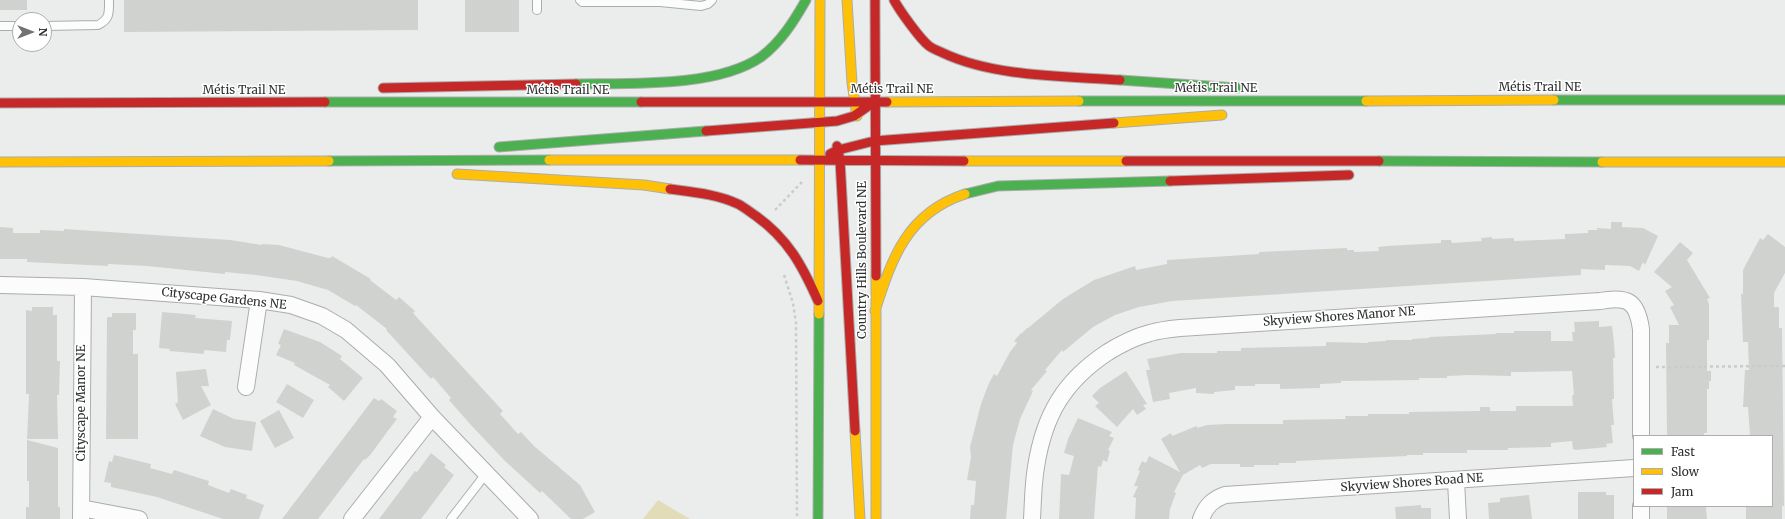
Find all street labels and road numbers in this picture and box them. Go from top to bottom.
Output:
street label: Métis Trail NE [1499,81,1581,95]
street label: Métis Trail NE [1175,82,1257,96]
street label: Métis Trail NE [851,83,933,97]
street label: Métis Trail NE [203,84,285,98]
street label: Métis Trail NE [527,84,609,98]
street label: Country Hills Boulevard NE [856,181,870,339]
street label: Cityscape Gardens NE [161,285,287,313]
street label: Skyview Shores Manor NE [1262,304,1416,330]
street label: Cityscape Manor NE [75,345,89,461]
street label: Skyview Shores Road NE [1340,471,1484,495]

